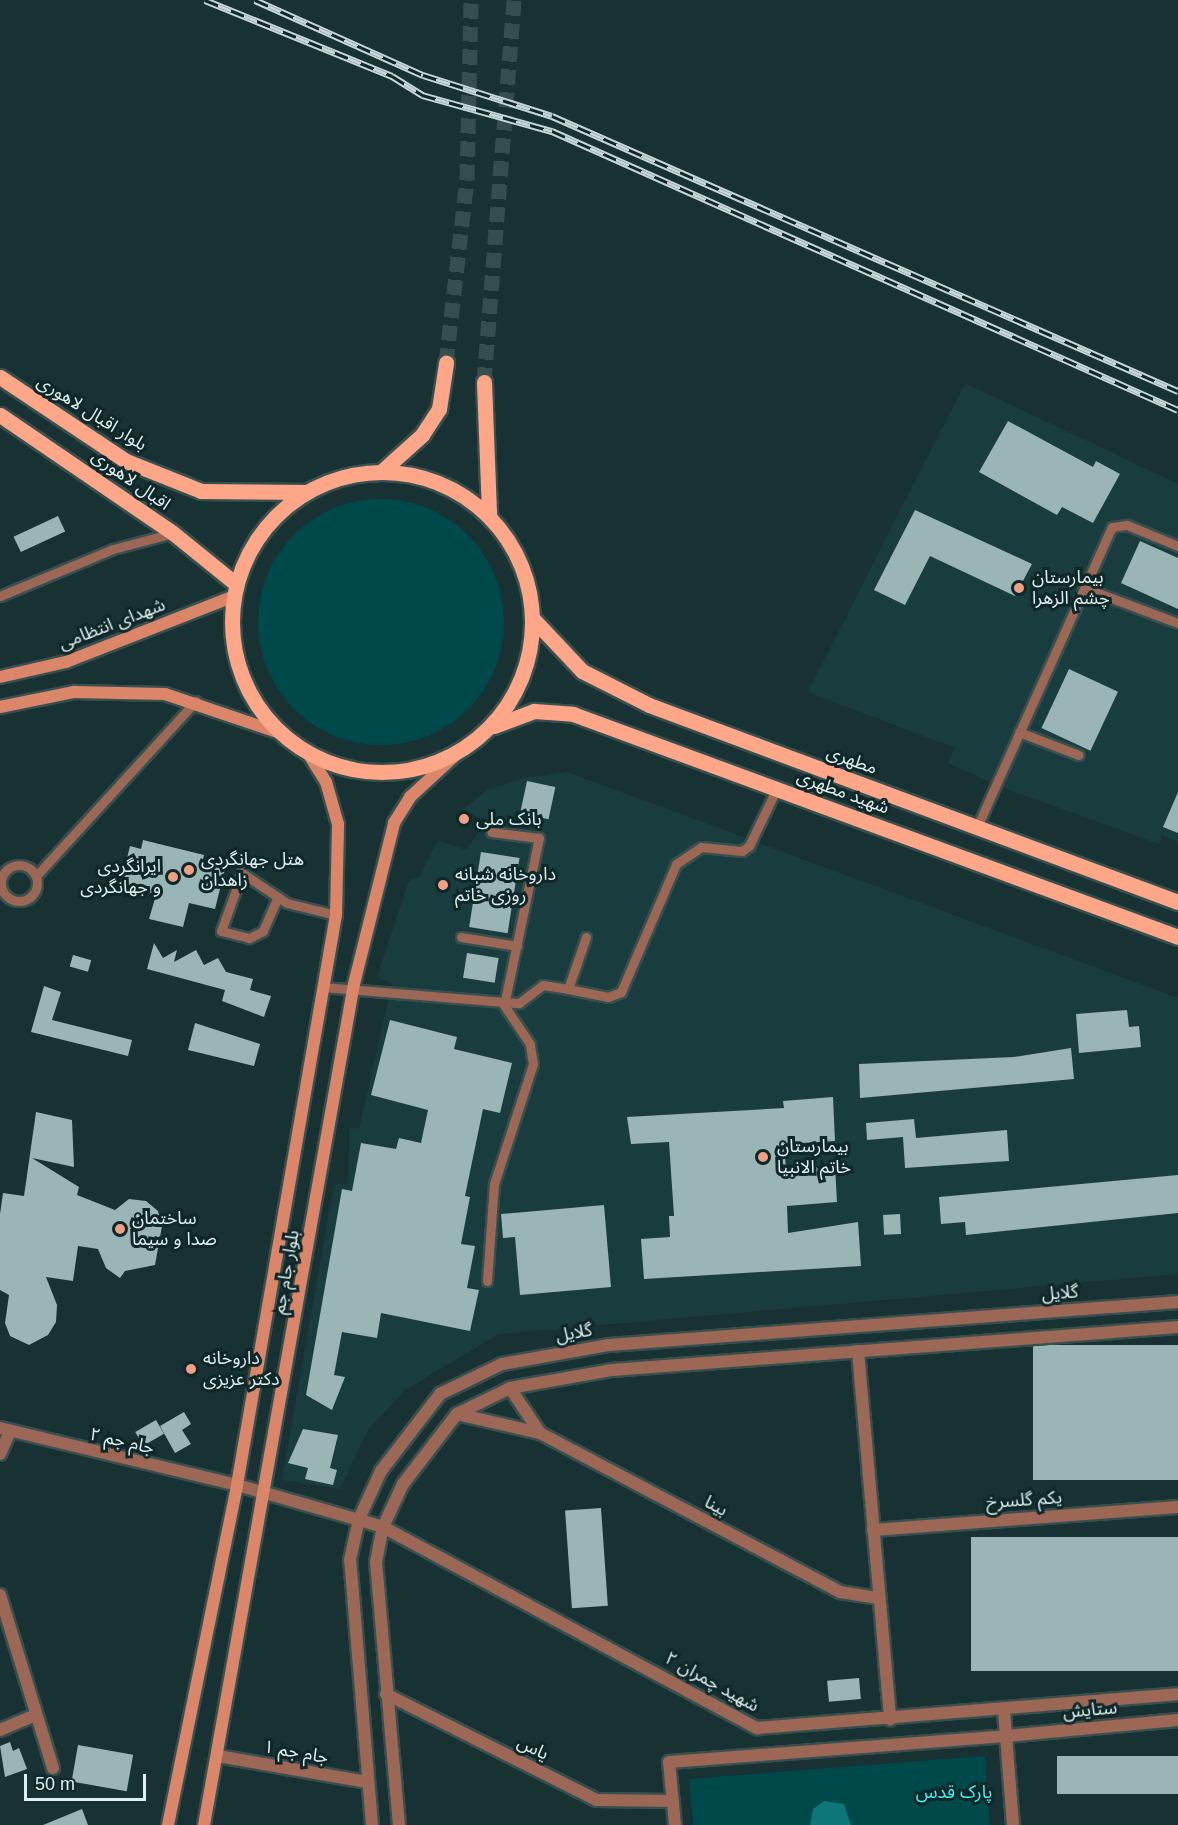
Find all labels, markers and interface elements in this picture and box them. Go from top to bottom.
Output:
street label: بلوار اقبال لاهوری [33,371,151,455]
street label: اقبال لاهوری [88,445,174,515]
place label: بیمارستان چشم الزهرا [1032,567,1110,610]
marker: بیمارستان چشم الزهرا [1010,579,1028,597]
street label: شهدای انتظامی [56,594,168,654]
street label: مطهری [824,741,880,779]
street label: شهید مطهری [794,765,892,819]
place label: بانک ملی [476,808,542,830]
marker: بانک ملی [457,812,471,826]
place label: هتل جهانگردی زاهدان [201,849,304,892]
place label: ایرانگردی و جهانگردی [80,856,161,898]
marker: هتل جهانگردی زاهدان [182,863,196,877]
place label: داروخانه شبانه روزی خاتم [455,864,556,906]
marker: ایرانگردی و جهانگردی [166,870,180,884]
marker: داروخانه شبانه روزی خاتم [436,878,450,892]
place label: بیمارستان خاتم الانبیا [777,1136,851,1178]
marker: بیمارستان خاتم الانبیا [754,1148,772,1166]
place label: ساختمان صدا و سیما [132,1208,217,1250]
marker: ساختمان صدا و سیما [113,1222,127,1236]
street label: بلوار جام جم [268,1228,304,1316]
street label: گلایل [1041,1281,1079,1305]
street label: گلایل [554,1319,594,1347]
place label: داروخانه دکتر عزیزی [203,1348,280,1390]
marker: داروخانه دکتر عزیزی [184,1362,198,1376]
street label: جام جم ۲ [88,1423,156,1459]
street label: یکم گلسرخ [985,1487,1063,1513]
street label: بینا [701,1491,731,1521]
street label: شهید چمران ۲ [661,1647,763,1717]
street label: ستایش [1062,1697,1118,1723]
street label: یاس [514,1731,552,1765]
street label: جام جم ۱ [262,1736,330,1768]
scale bar [27,1762,148,1800]
text: 50 m [35,1774,75,1794]
park label: پارک قدس [916,1781,992,1803]

